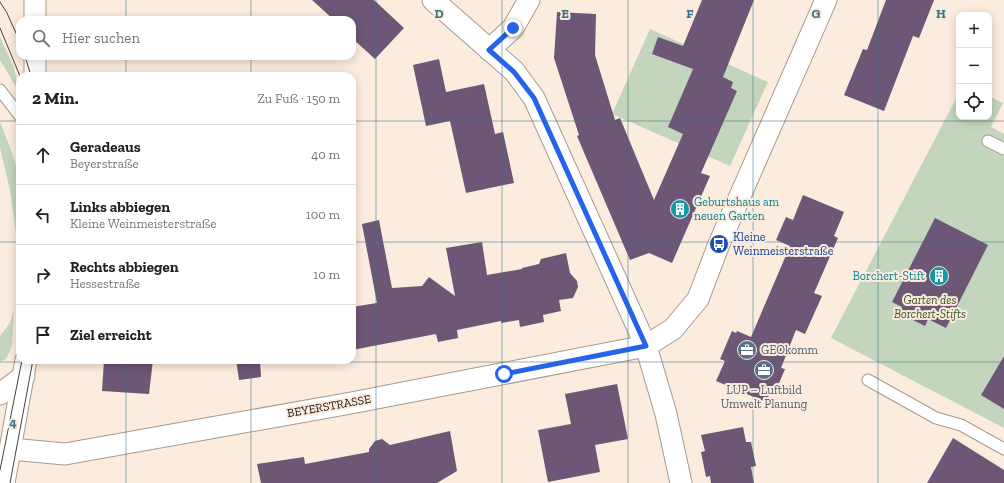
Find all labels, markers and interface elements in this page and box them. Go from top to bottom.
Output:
text: D [434,6,444,21]
text: E [561,6,569,21]
text: F [686,6,694,21]
text: G [812,6,821,21]
text: H [936,6,946,21]
map controls [956,12,992,120]
button: + [956,12,992,48]
search box [16,16,356,60]
route end [504,19,522,37]
icon: search [30,27,52,49]
text: Hier suchen [62,29,140,47]
button: − [956,48,992,84]
button: locate [956,84,992,120]
text: 2 Min. [32,88,79,108]
text: Zu Fuß · 150 m [258,91,340,106]
text: Geradeaus [70,138,141,156]
icon: ahead [32,144,54,166]
text: 40 m [311,147,340,162]
text: Beyerstraße [70,156,139,171]
place label: Geburtshaus am neuen Garten [694,195,780,223]
text: Links abbiegen [70,198,170,216]
building icon: Geburtshaus am neuen Garten [669,198,691,220]
icon: left [32,204,54,226]
text: 100 m [306,207,340,222]
text: Kleine Weinmeisterstraße [70,216,216,231]
place label: Kleine Weinmeisterstraße [733,230,834,258]
bus stop icon: Kleine Weinmeisterstraße [708,233,730,255]
text: Rechts abbiegen [70,258,179,276]
icon: right [32,264,54,286]
building icon: Borchert-Stift [928,265,950,287]
text: 10 m [313,267,340,282]
place label: Borchert-Stift [852,269,926,283]
text: Hessestraße [70,276,140,291]
park label: Garten des Borchert-Stifts [894,293,966,321]
icon: arrive [32,324,54,346]
text: Ziel erreicht [70,326,152,344]
office icon: GEOkomm [736,339,758,361]
place label: GEOkomm [761,343,819,357]
office icon: LUP – Luftbild Umwelt Planung [753,359,775,381]
route start [495,365,513,383]
place label: LUP – Luftbild Umwelt Planung [721,383,808,411]
street label: BEYERSTRASSE [286,392,372,420]
text: 4 [9,415,17,430]

